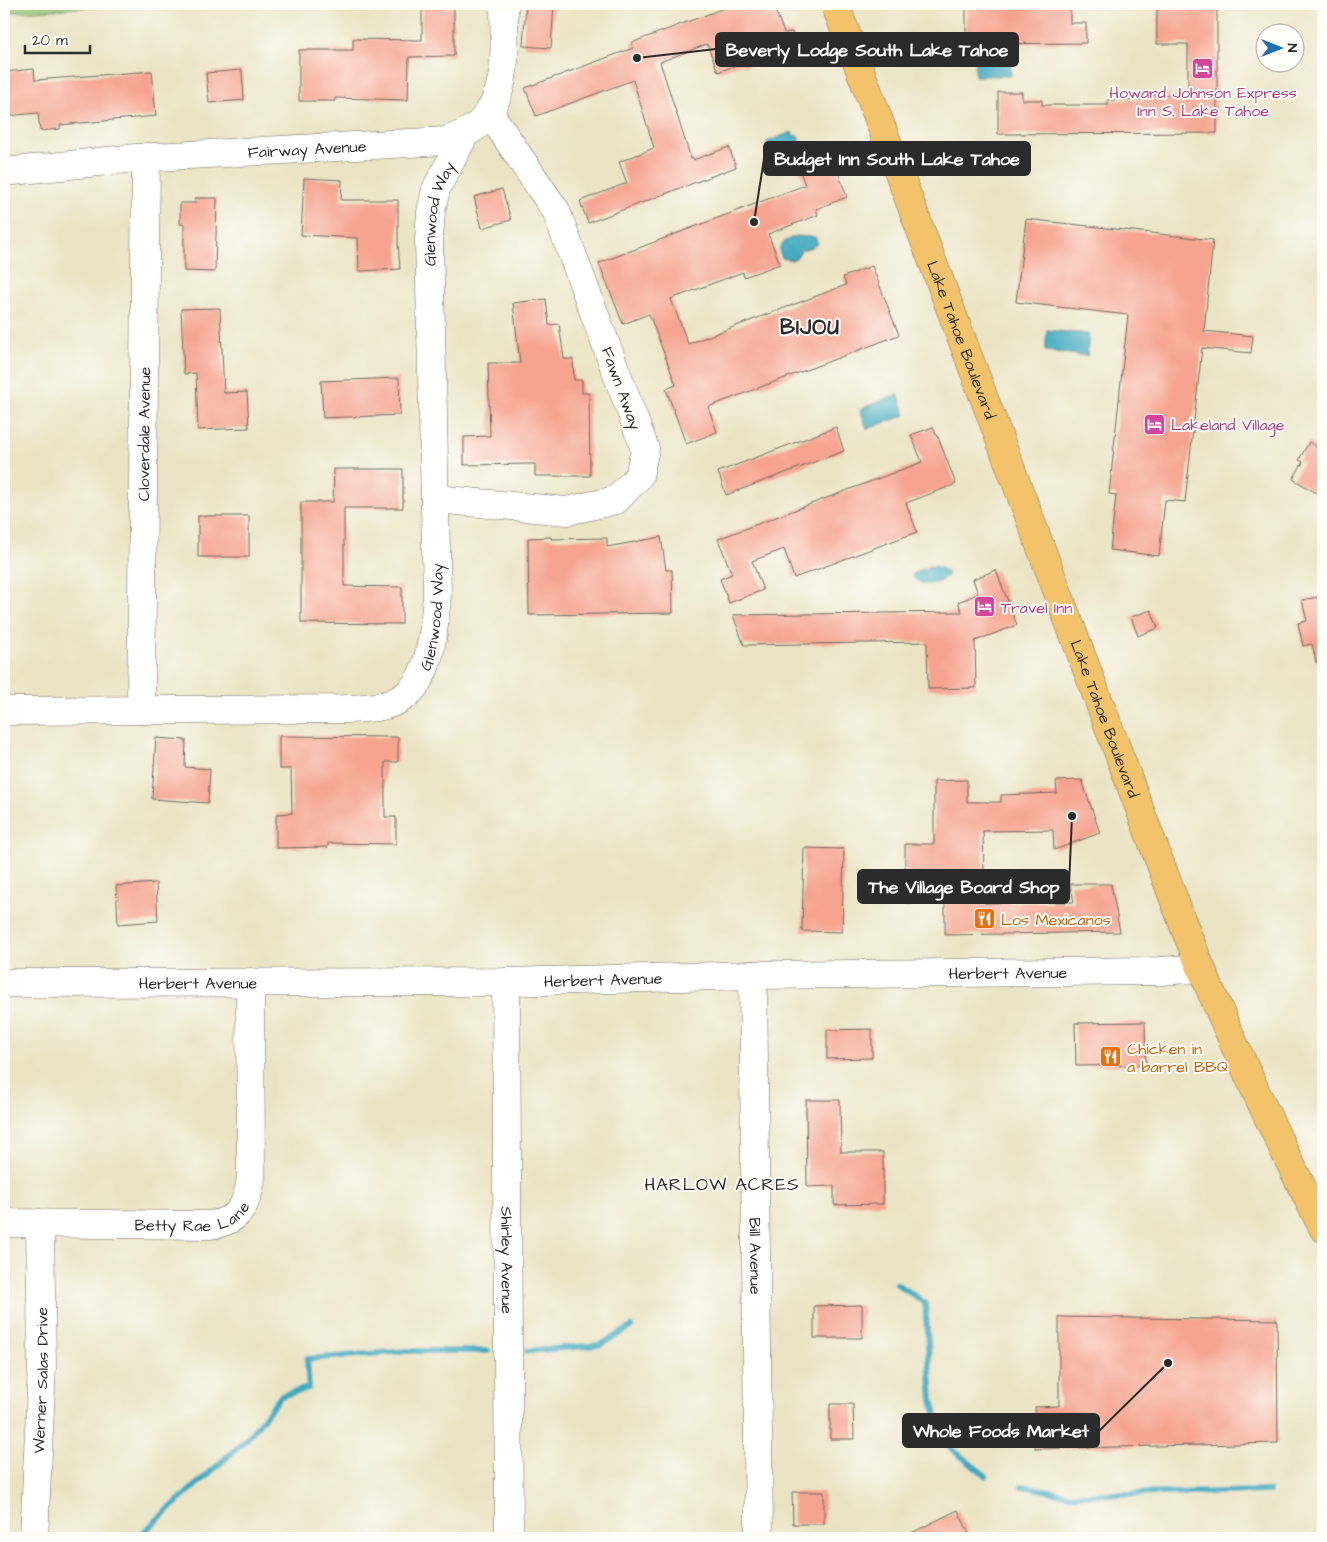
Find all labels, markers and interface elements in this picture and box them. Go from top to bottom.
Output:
scale bar [25,22,90,54]
north arrow [1254,22,1304,72]
text: 20 m [32,30,68,51]
callout: Beverly Lodge South Lake Tahoe [716,33,1018,66]
text: Beverly Lodge South Lake Tahoe [726,38,1009,64]
text: N [1282,44,1302,53]
hotel icon: Howard Johnson Express Inn S. Lake Tahoe [1191,56,1215,80]
place label: Howard Johnson Express Inn S. Lake Tahoe [1109,82,1297,122]
street label: Fairway Avenue [247,135,367,164]
callout: Budget Inn South Lake Tahoe [764,142,1030,175]
text: Budget Inn South Lake Tahoe [774,147,1020,173]
street label: Glenwood Way [419,158,462,266]
street label: Lake Tahoe Boulevard [921,258,1001,422]
district label: BIJOU [780,313,840,342]
street label: Fawn Away [595,344,646,433]
street label: Cloverdale Avenue [133,366,156,501]
hotel icon: Lakeland Village [1143,412,1167,436]
place label: Lakeland Village [1171,414,1285,437]
street label: Glenwood Way [415,563,449,674]
hotel icon: Travel Inn [973,595,997,619]
place label: Travel Inn [1001,597,1072,619]
street label: Lake Tahoe Boulevard [1065,637,1144,801]
callout: The Village Board Shop [858,870,1069,903]
text: The Village Board Shop [867,875,1060,901]
restaurant icon: Los Mexicanos [973,907,997,931]
place label: Los Mexicanos [1001,909,1111,931]
street label: Herbert Avenue [949,962,1068,985]
street label: Herbert Avenue [543,968,663,993]
street label: Herbert Avenue [139,972,258,995]
place label: Chicken in a barrel BBQ [1127,1038,1228,1078]
restaurant icon: Chicken in a barrel BBQ [1099,1045,1123,1069]
district label: HARLOW ACRES [644,1172,800,1197]
street label: Betty Rae Lane [135,1198,255,1238]
street label: Shirley Avenue [494,1206,518,1314]
street label: Bill Avenue [744,1217,766,1295]
street label: Werner Salas Drive [28,1306,54,1454]
callout: Whole Foods Market [903,1414,1099,1447]
text: Whole Foods Market [912,1419,1090,1444]

